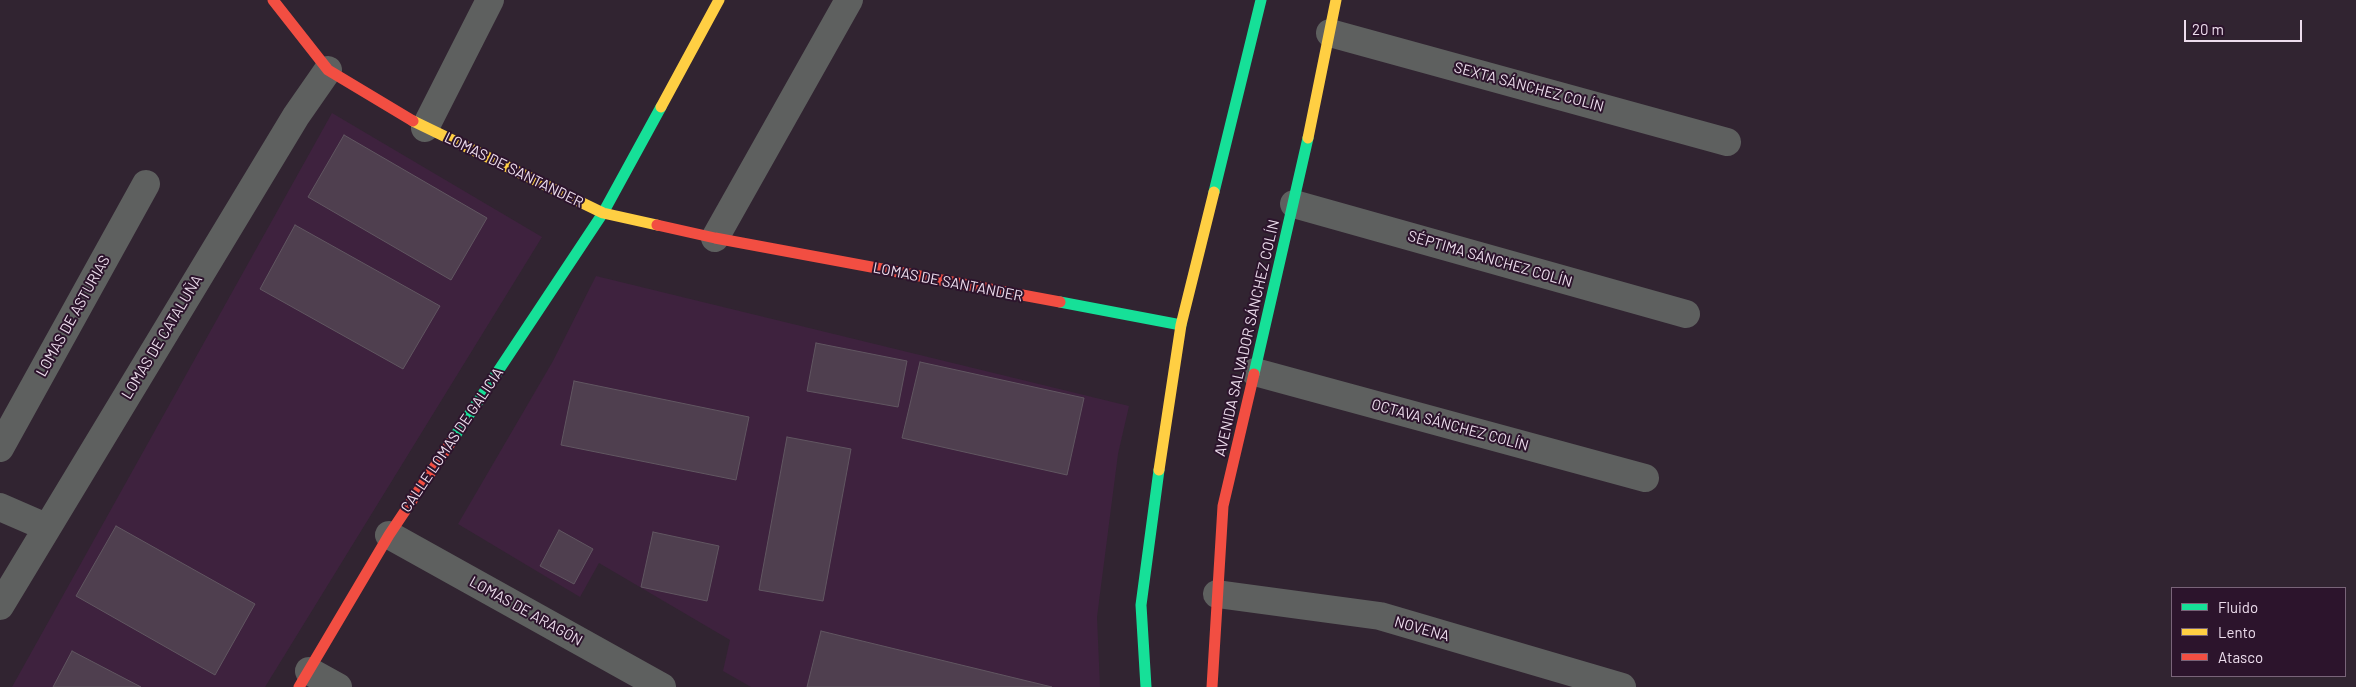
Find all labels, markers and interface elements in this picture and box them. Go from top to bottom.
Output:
scale bar [2186,10,2304,42]
text: 20 m [2192,20,2224,38]
street label: SEXTA SÁNCHEZ COLÍN [1452,58,1606,116]
street label: LOMAS DE SANTANDER [442,128,586,212]
street label: AVENIDA SALVADOR SÁNCHEZ COLÍN [1211,218,1283,458]
street label: SÉPTIMA SÁNCHEZ COLÍN [1406,227,1574,291]
street label: LOMAS DE ASTURIAS [32,252,114,380]
street label: LOMAS DE SANTANDER [871,259,1025,305]
street label: LOMAS DE CATALUÑA [118,272,206,402]
street label: CALLE LOMAS DE GALICIA [397,364,507,516]
street label: OCTAVA SÁNCHEZ COLÍN [1369,395,1531,455]
street label: LOMAS DE ARAGÓN [466,572,586,650]
legend [2171,587,2346,677]
text: Fluido [2218,598,2258,616]
street label: NOVENA [1392,613,1452,645]
text: Lento [2218,623,2256,641]
text: Atasco [2218,648,2263,666]

